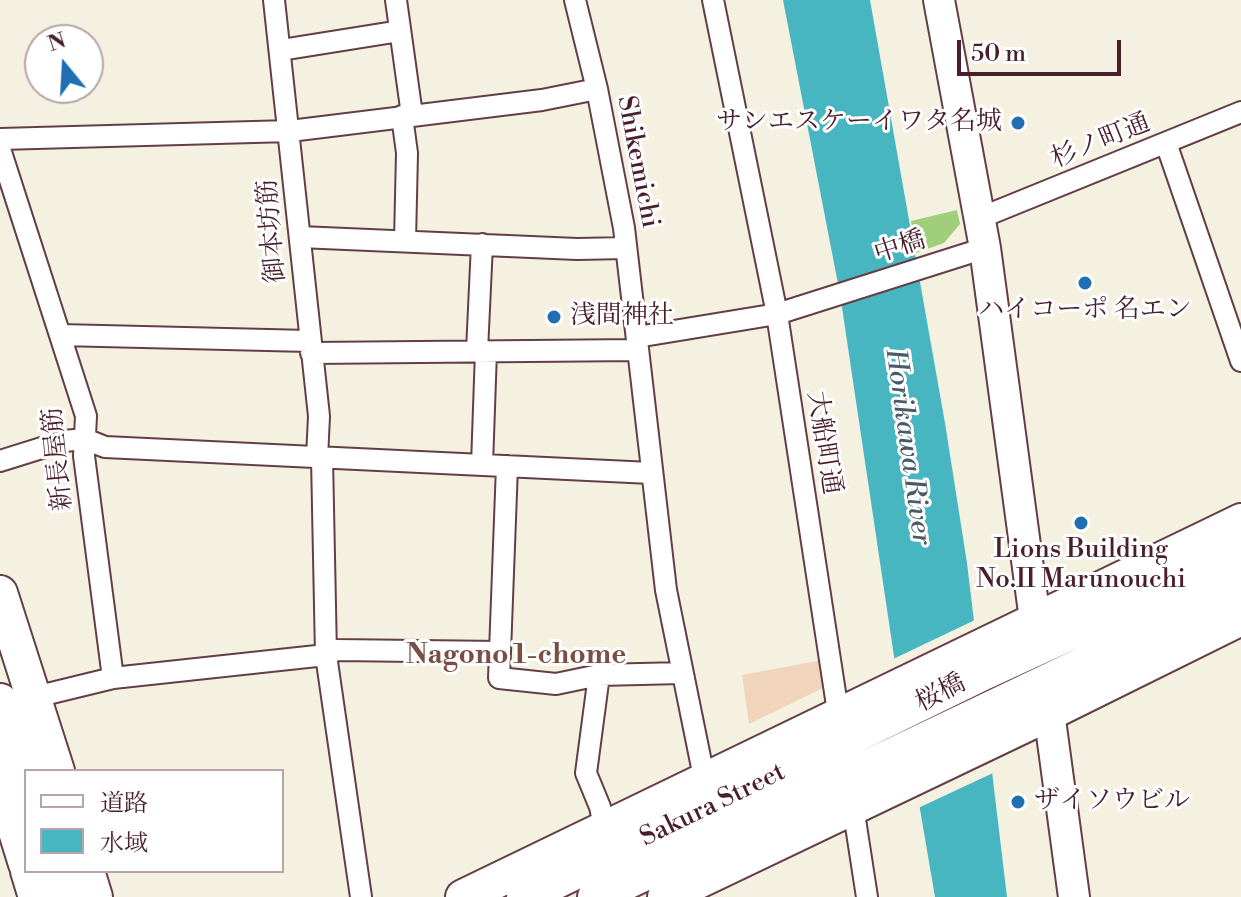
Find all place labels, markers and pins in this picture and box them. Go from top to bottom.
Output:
place label: サンエスケーイワタ名城 [716,107,1002,139]
marker: サンエスケーイワタ名城 [1009,114,1027,132]
marker: ハイコーポ 名エン [1076,274,1094,292]
place label: ハイコーポ 名エン [978,295,1192,327]
place label: 浅間神社 [570,301,674,333]
marker: 浅間神社 [545,308,563,326]
marker: Lions Building No.II Marunouchi [1072,514,1090,532]
place label: Lions Building No.II Marunouchi [976,535,1186,596]
place label: ザイソウビル [1034,786,1190,818]
marker: ザイソウビル [1009,793,1027,811]

